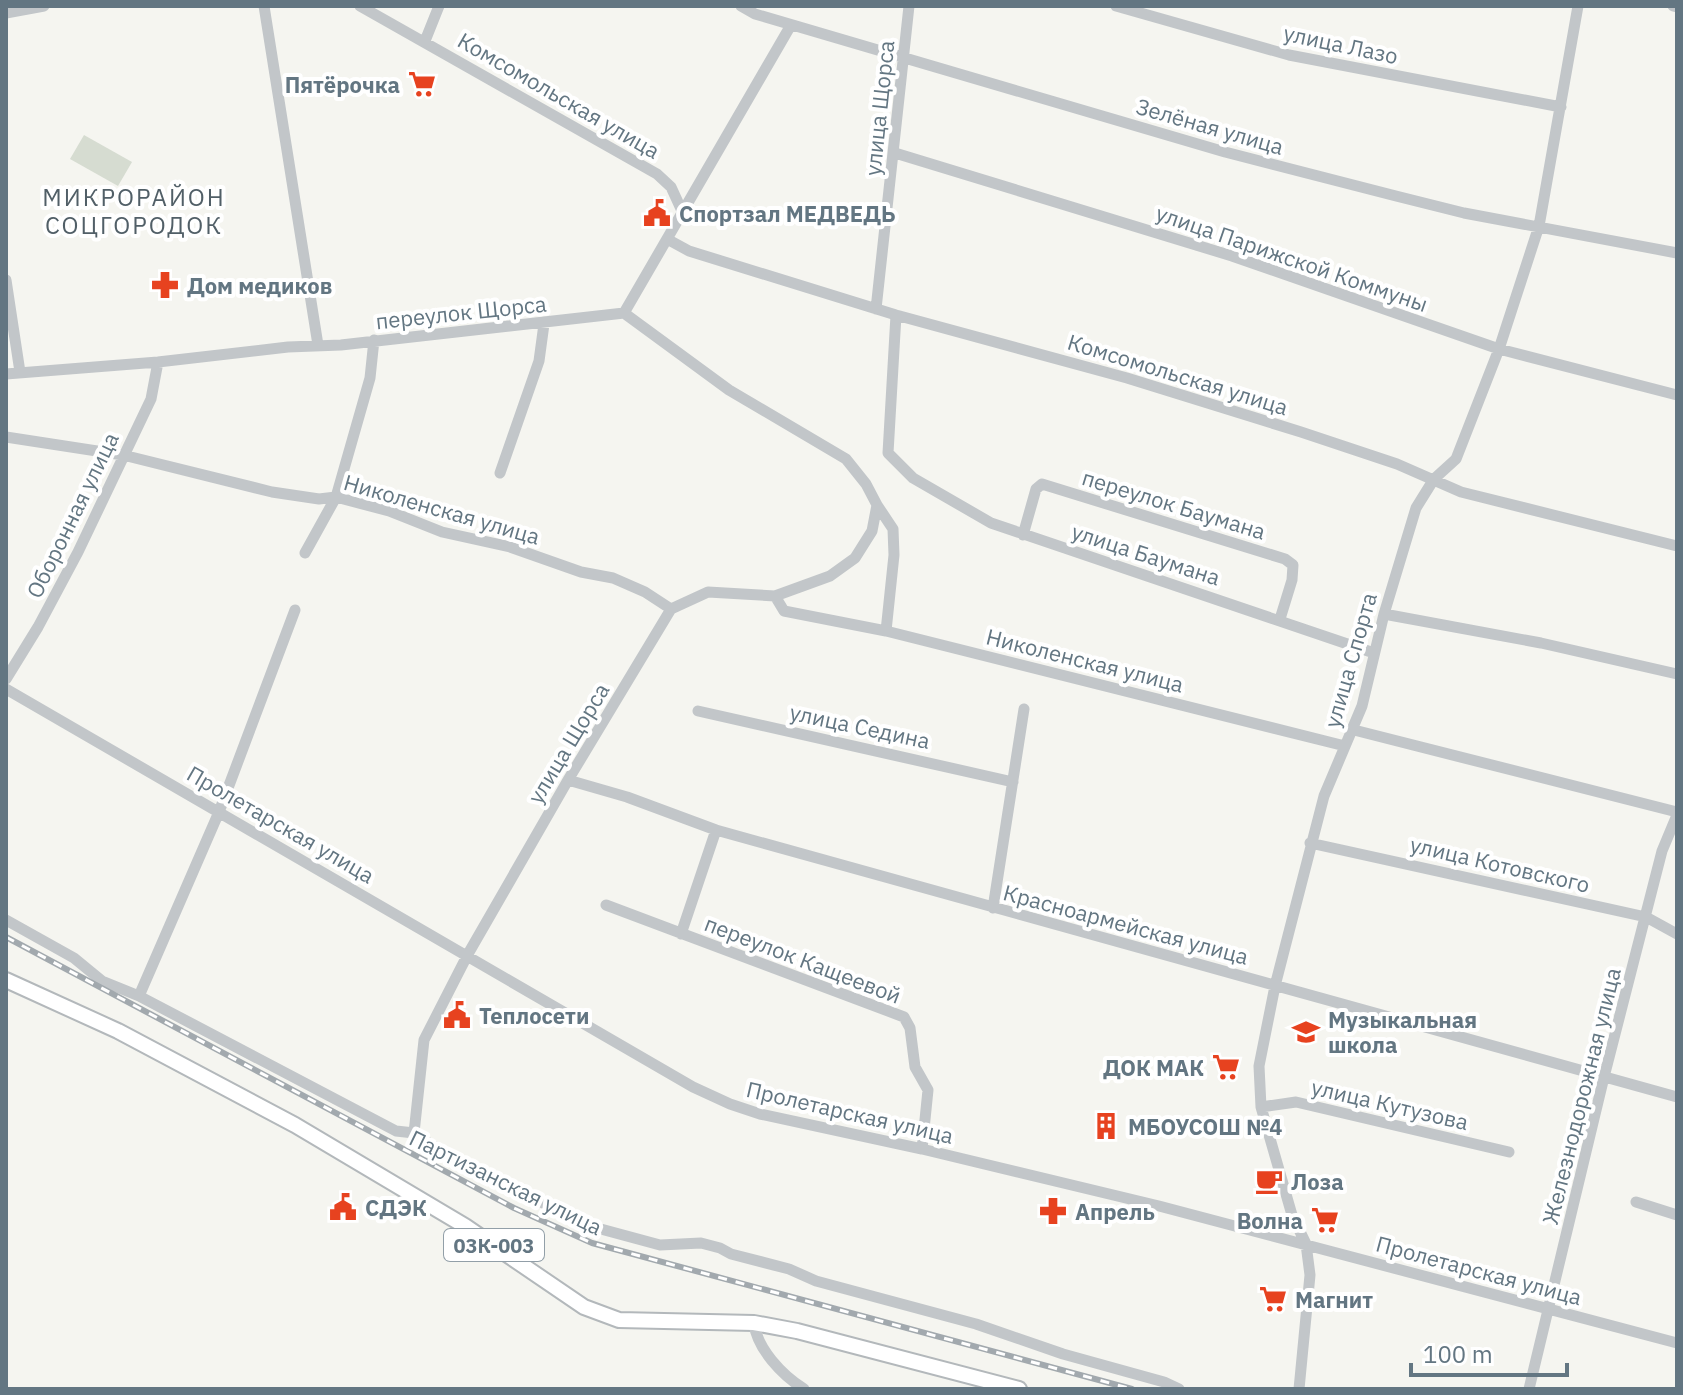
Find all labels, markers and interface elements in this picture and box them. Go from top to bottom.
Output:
street label: улица Лазо [1281,18,1401,70]
street label: Комсомольская улица [453,25,666,165]
street label: улица Щорса [857,39,901,177]
supermarket icon: Пятёрочка [407,69,437,99]
place label: Пятёрочка [285,70,400,99]
street label: Зелёная улица [1133,91,1287,161]
district label: МИКРОРАЙОН СОЦГОРОДОК [42,181,226,241]
public building icon: Спортзал МЕДВЕДЬ [642,198,672,228]
street label: улица Парижской Коммуны [1152,198,1432,318]
place label: Спортзал МЕДВЕДЬ [679,199,896,228]
pharmacy icon: Дом медиков [150,270,180,300]
place label: Дом медиков [187,271,332,300]
street label: переулок Щорса [374,289,548,335]
street label: Комсомольская улица [1064,327,1292,421]
street label: Оборонная улица [19,427,125,603]
street label: переулок Баумана [1079,462,1270,546]
street label: Николенская улица [341,467,544,551]
street label: улица Баумана [1068,516,1224,592]
street label: улица Спорта [1317,589,1383,731]
street label: Николенская улица [983,621,1187,699]
street label: улица Щорса [521,677,616,809]
street label: улица Седина [787,697,933,755]
street label: Пролетарская улица [182,759,380,890]
street label: улица Котовского [1407,829,1593,899]
street label: Красноармейская улица [1000,877,1252,971]
street label: переулок Кащеевой [701,908,905,1010]
street label: Железнодорожная улица [1535,964,1627,1227]
public building icon: Теплосети [442,1000,472,1030]
place label: Теплосети [479,1001,589,1030]
place label: Музыкальная школа [1328,1005,1477,1059]
school or university icon: Музыкальная школа [1291,1017,1321,1047]
supermarket icon: ДОК МАК [1211,1052,1241,1082]
place label: ДОК МАК [1103,1053,1204,1082]
street label: улица Кутузова [1309,1072,1471,1136]
street label: Пролетарская улица [744,1074,957,1150]
building icon: МБОУСОШ №4 [1091,1111,1121,1141]
place label: МБОУСОШ №4 [1128,1112,1283,1141]
street label: Партизанская улица [405,1123,607,1241]
cafe icon: Лоза [1254,1166,1284,1196]
place label: Лоза [1291,1167,1344,1196]
public building icon: СДЭК [328,1192,358,1222]
place label: СДЭК [365,1193,427,1222]
pharmacy icon: Апрель [1038,1196,1068,1226]
place label: Апрель [1075,1197,1155,1226]
supermarket icon: Волна [1310,1205,1340,1235]
place label: Волна [1237,1206,1303,1235]
road number: 03К-003 [444,1229,544,1261]
street label: Пролетарская улица [1373,1229,1585,1311]
supermarket icon: Магнит [1258,1284,1288,1314]
place label: Магнит [1295,1285,1373,1314]
scale bar [1411,1327,1567,1377]
text: 100 m [1423,1338,1493,1370]

